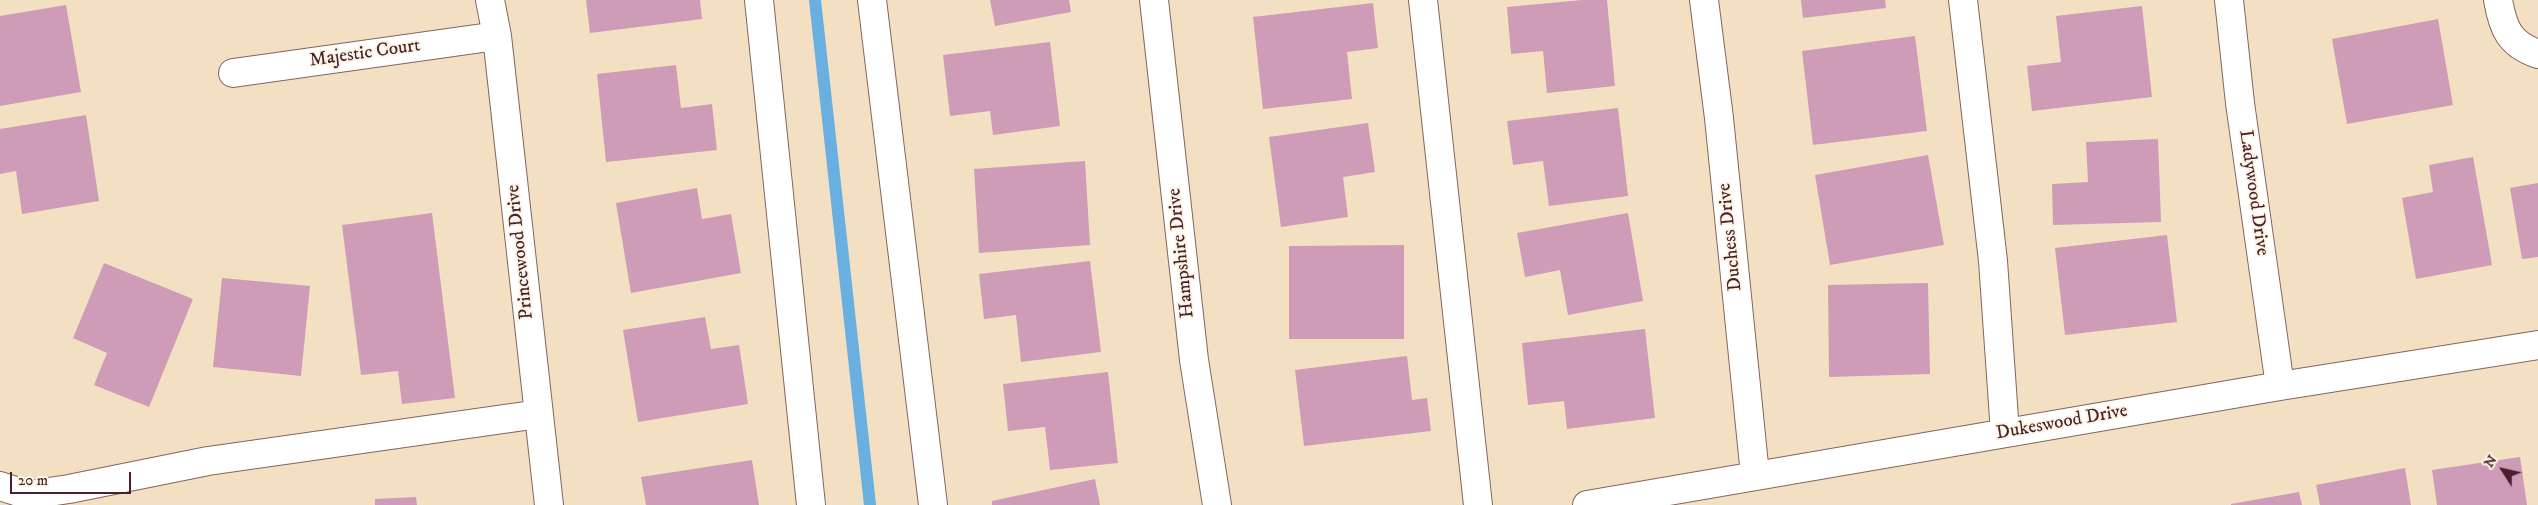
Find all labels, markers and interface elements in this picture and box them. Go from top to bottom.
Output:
street label: Majestic Court [308,35,422,73]
street label: Ladywood Drive [2233,129,2273,257]
street label: Duchess Drive [1714,182,1748,292]
street label: Princewood Drive [503,183,539,321]
street label: Hampshire Drive [1164,187,1200,319]
street label: Dukeswood Drive [1994,400,2130,446]
north arrow [2478,445,2528,495]
text: N [2480,452,2501,471]
scale bar [12,462,134,494]
text: 20 m [18,471,48,490]

